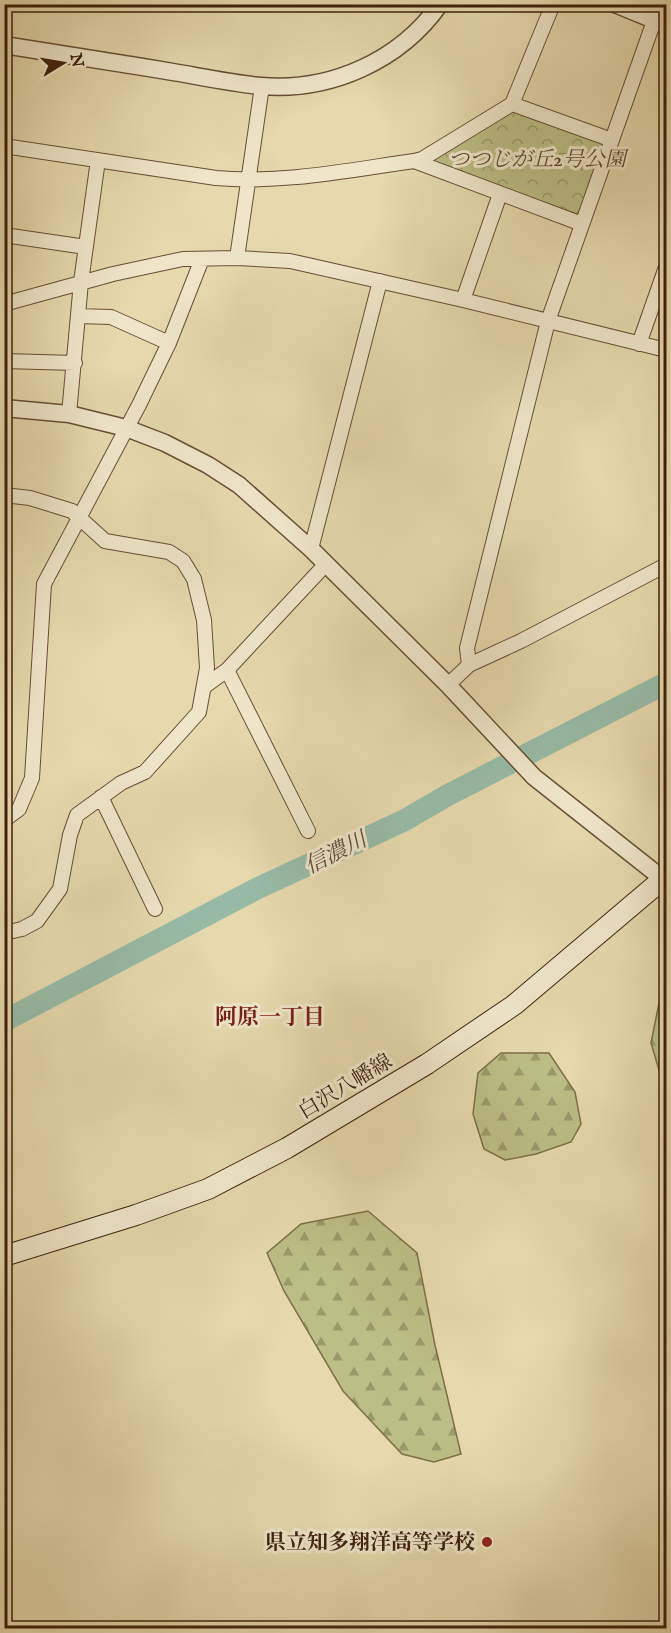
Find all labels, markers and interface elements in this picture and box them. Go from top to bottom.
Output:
north arrow [33,33,93,93]
text: N [64,51,87,69]
park label: つつじが丘2号公園 [448,147,629,174]
water label: 信濃川 [300,825,373,881]
district label: 阿原一丁目 [215,1004,325,1032]
street label: 白沢八幡線 [294,1049,398,1126]
place label: 県立知多翔洋高等学校 [265,1530,475,1557]
marker: 県立知多翔洋高等学校 [480,1535,494,1549]

